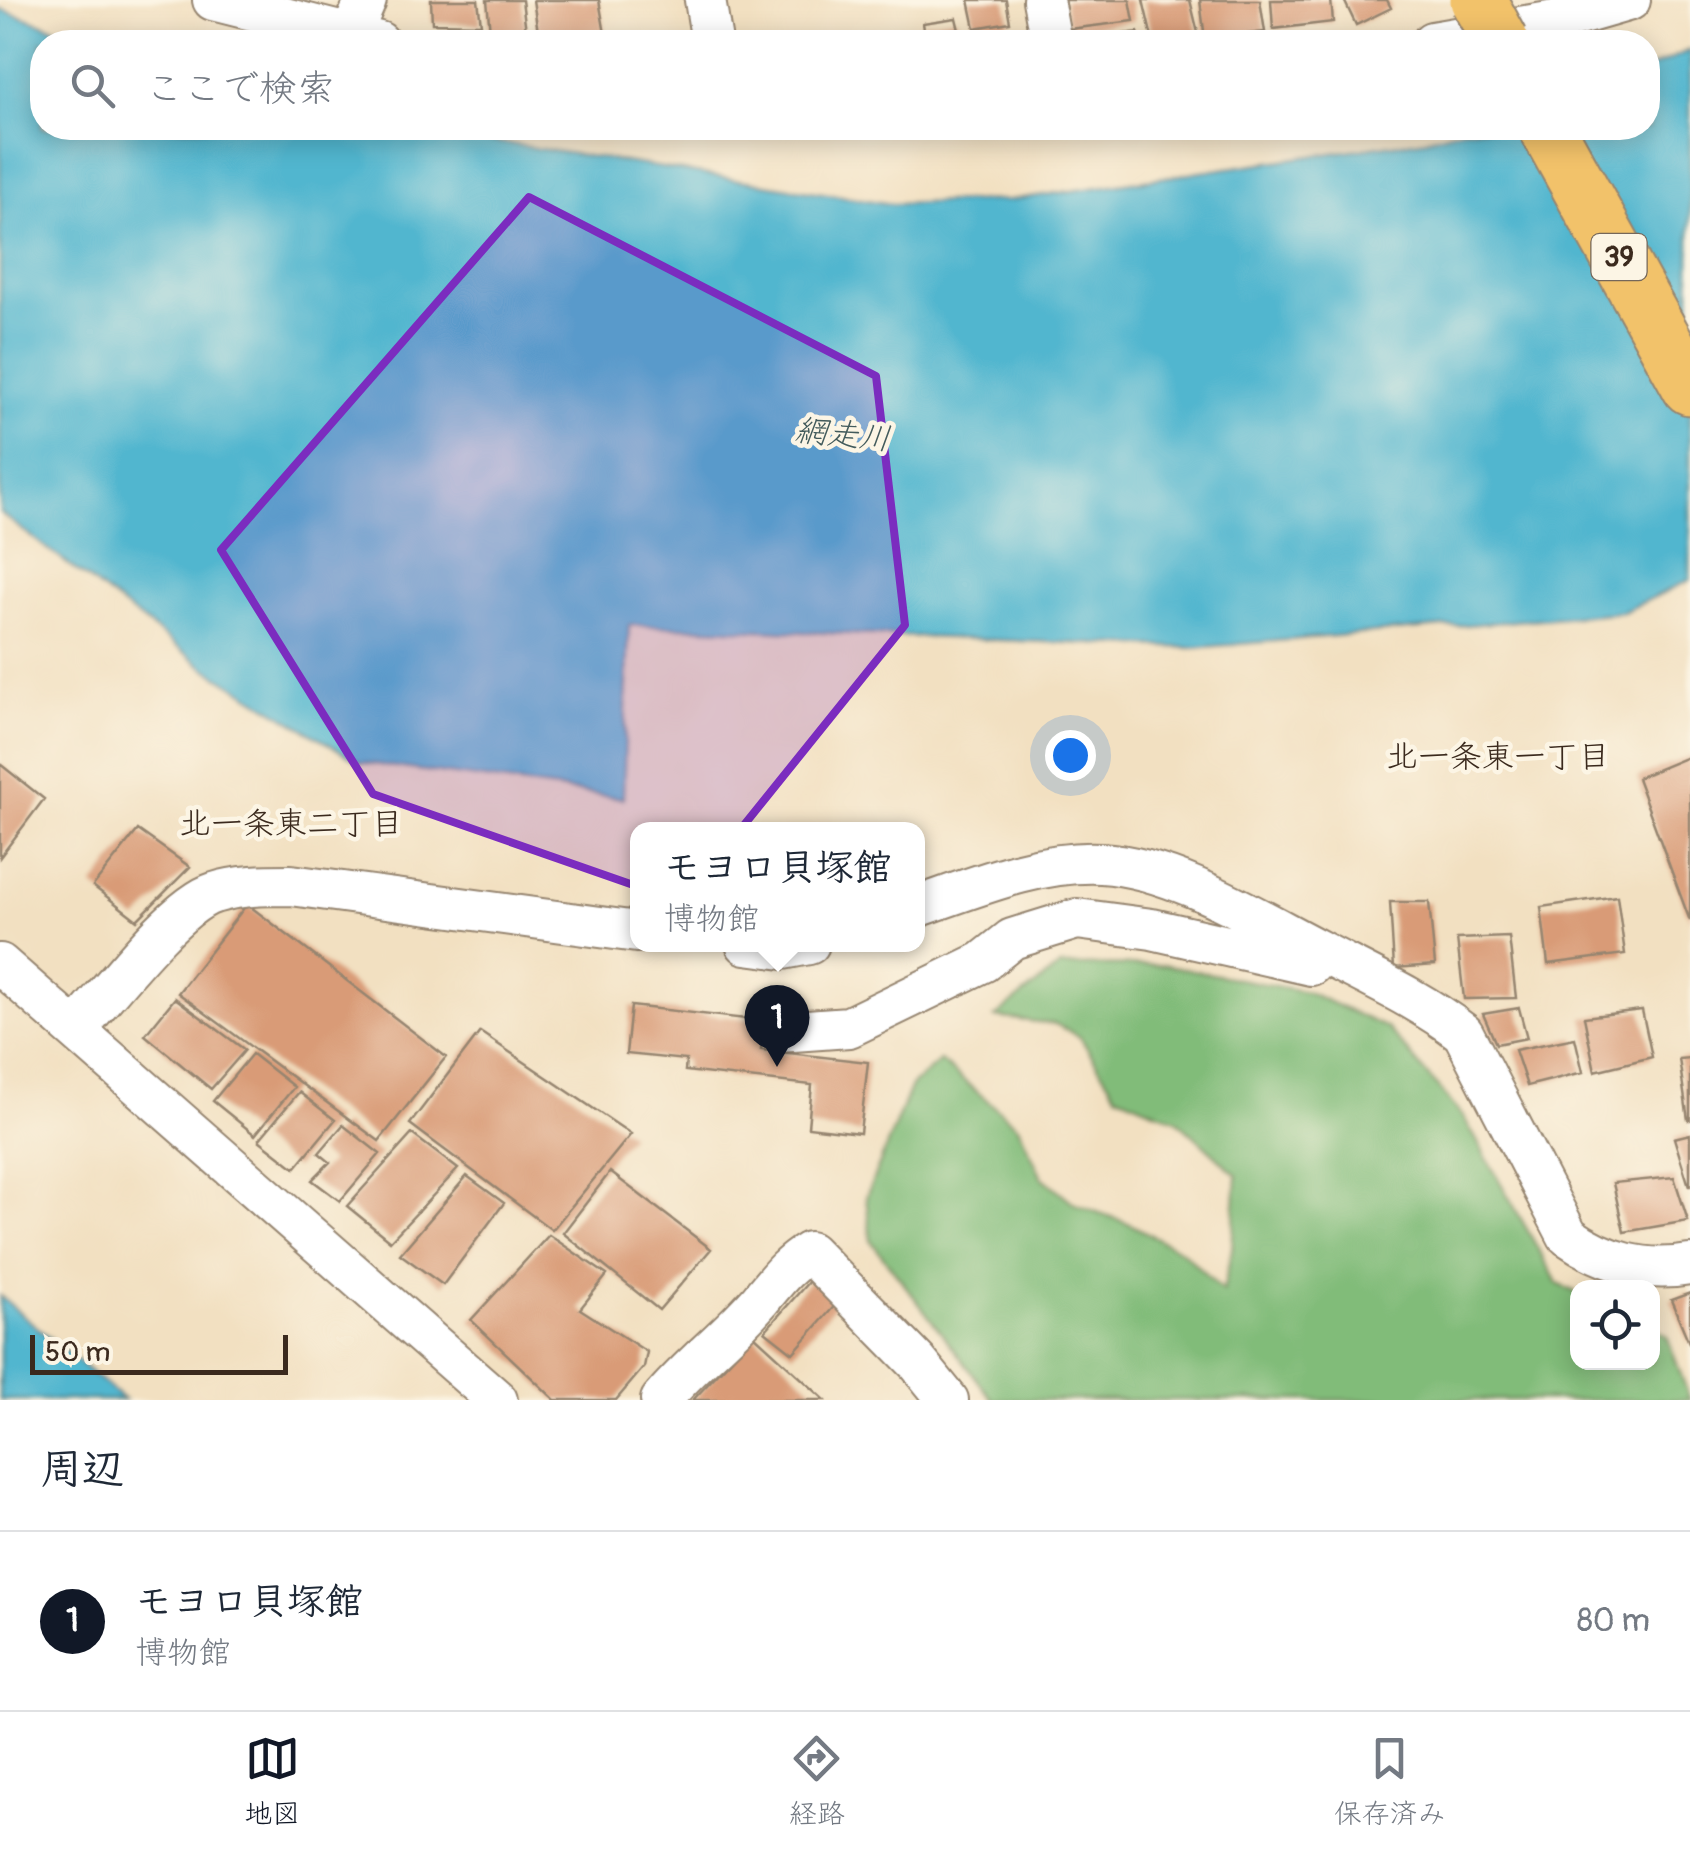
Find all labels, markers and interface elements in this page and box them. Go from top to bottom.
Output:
search box [30,30,1660,140]
icon: search [65,58,120,113]
text: ここで検索 [145,65,335,113]
road number: 39 [1592,234,1646,280]
water label: 網走川 [793,410,893,460]
your location [1045,730,1096,781]
district label: 北一条東一丁目 [1386,737,1610,777]
district label: 北一条東二丁目 [179,804,403,844]
popup [630,822,925,952]
text: モヨロ貝塚館 [663,844,892,892]
text: 博物館 [663,899,760,939]
pin: 1 [744,984,810,1067]
map controls [1570,1280,1660,1370]
button: locate [1570,1280,1660,1370]
scale bar [30,1330,288,1374]
text: 50 m [45,1335,110,1370]
text: 周辺 [40,1444,124,1496]
text: モヨロ貝塚館 [135,1578,363,1626]
text: 1 [66,1601,79,1641]
text: 80 m [1577,1601,1650,1641]
text: 博物館 [135,1633,231,1673]
tab: 地図 [244,1731,300,1832]
tab: 経路 [789,1731,845,1832]
tab: 保存済み [1334,1731,1446,1832]

